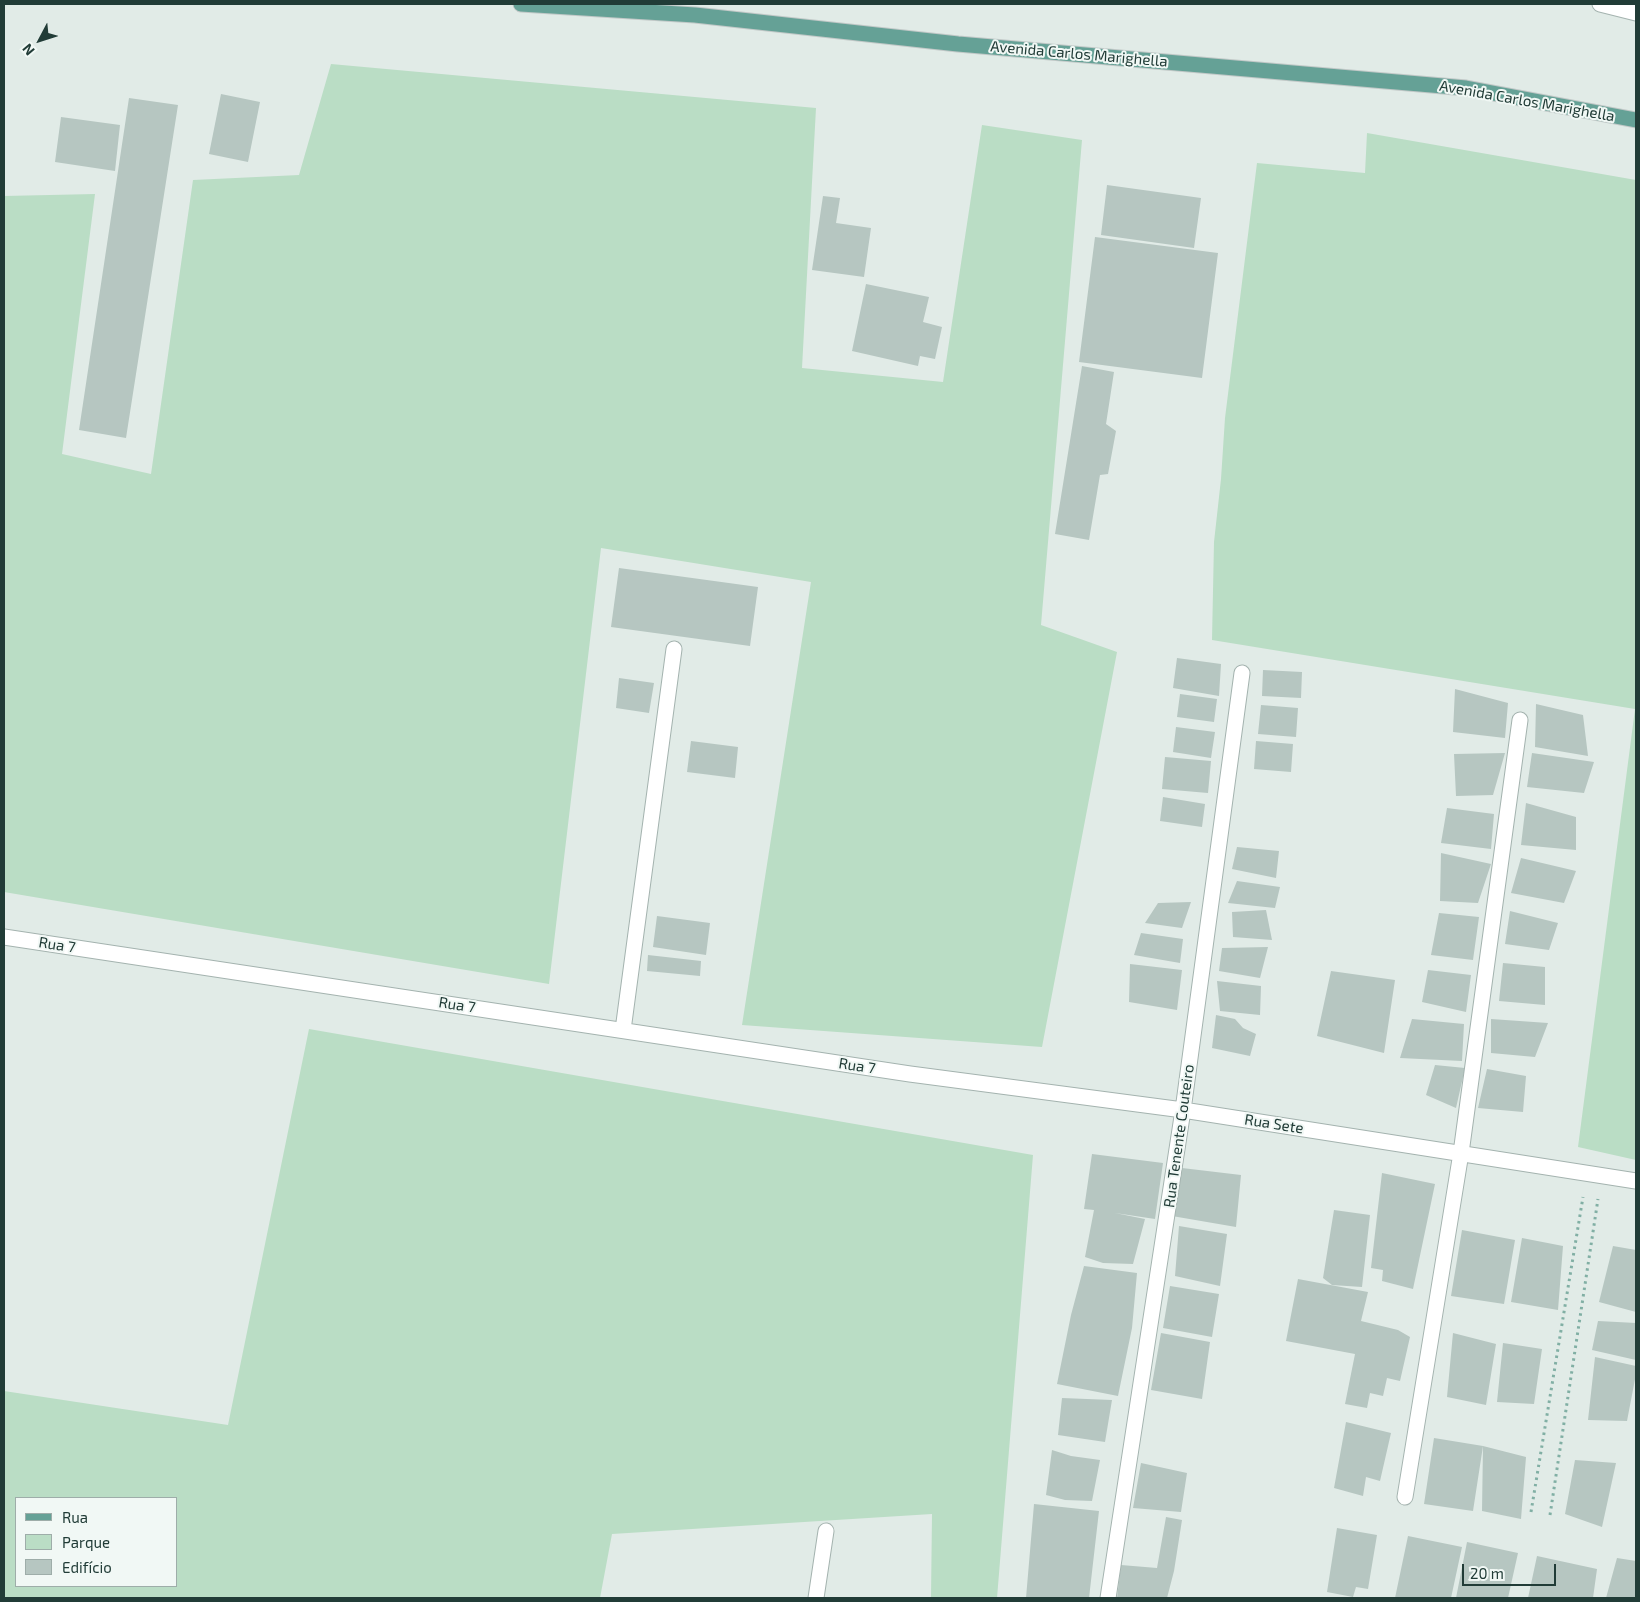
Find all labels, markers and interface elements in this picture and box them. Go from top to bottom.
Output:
north arrow [15,15,65,65]
street label: Avenida Carlos Marighella [990,37,1168,71]
text: N [18,41,38,59]
street label: Avenida Carlos Marighella [1438,77,1616,125]
street label: Rua 7 [37,933,77,957]
street label: Rua 7 [437,993,477,1017]
street label: Rua 7 [837,1054,877,1078]
street label: Rua Tenente Couteiro [1160,1063,1198,1209]
street label: Rua Sete [1243,1110,1305,1138]
legend [15,1497,178,1587]
text: Rua [62,1508,88,1526]
text: Parque [62,1533,110,1551]
scale bar [1465,1554,1559,1586]
text: Edifício [62,1558,112,1576]
text: 20 m [1470,1564,1504,1582]

